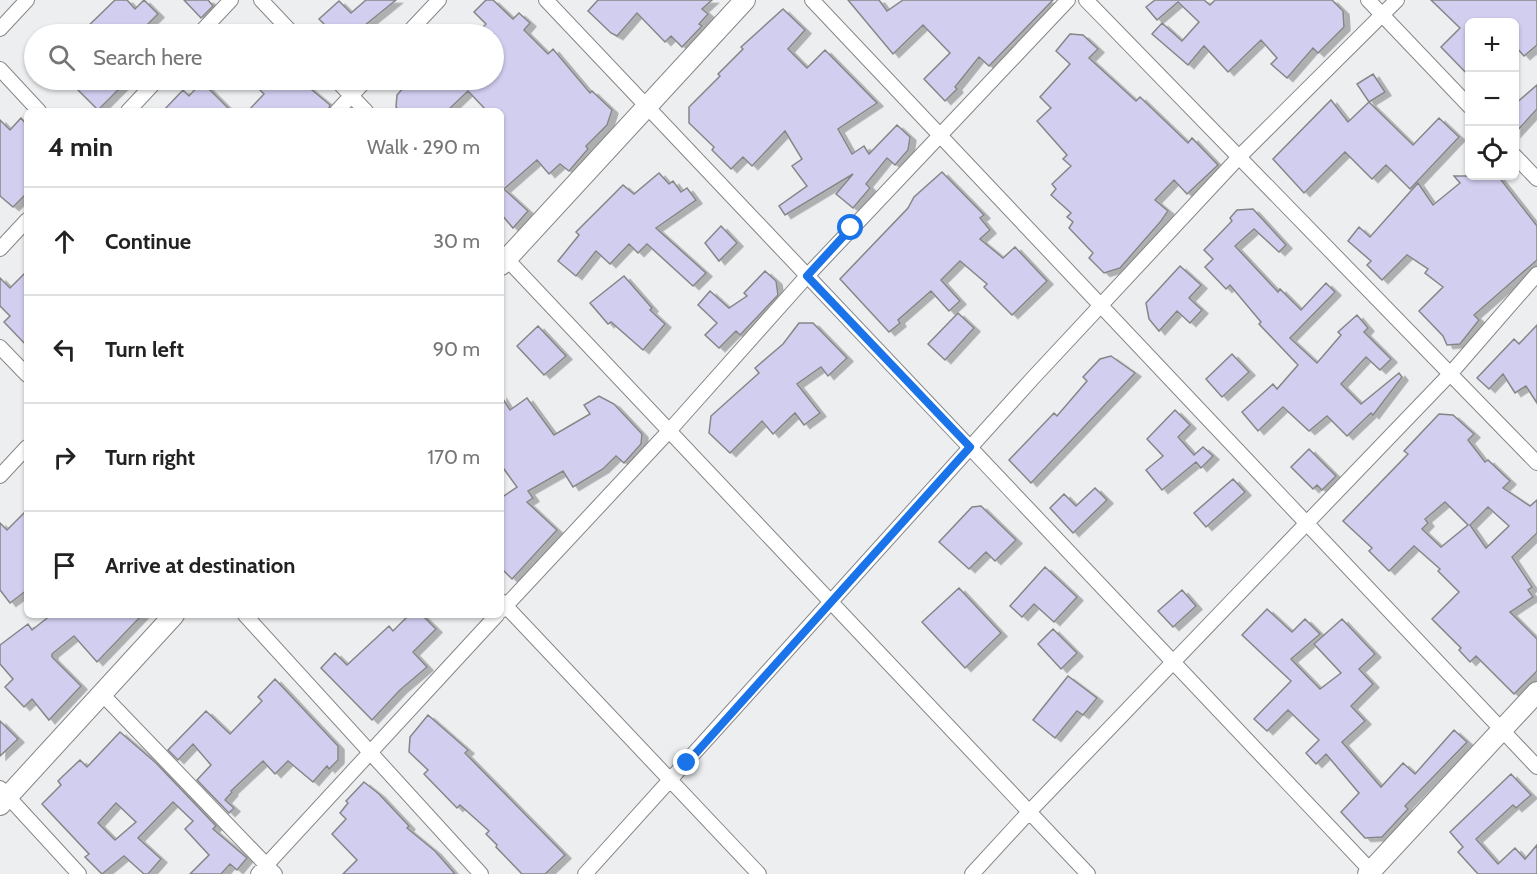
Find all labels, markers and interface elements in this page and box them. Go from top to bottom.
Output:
map controls [1465,18,1519,180]
button: + [1465,18,1519,72]
search box [24,24,504,90]
icon: search [45,41,78,74]
text: Search here [93,44,202,71]
button: − [1465,72,1519,126]
button: locate [1465,126,1519,180]
text: 4 min [48,131,113,163]
text: Walk · 290 m [367,135,480,159]
route start [837,214,863,240]
icon: ahead [48,225,81,258]
text: Continue [105,228,191,255]
text: 30 m [433,229,480,253]
icon: left [48,333,81,366]
text: Turn left [105,336,184,363]
text: 90 m [433,337,480,361]
icon: right [48,441,81,474]
text: Turn right [105,444,195,471]
text: 170 m [428,445,480,469]
icon: arrive [48,549,81,582]
text: Arrive at destination [105,552,295,579]
route end [673,749,699,775]

